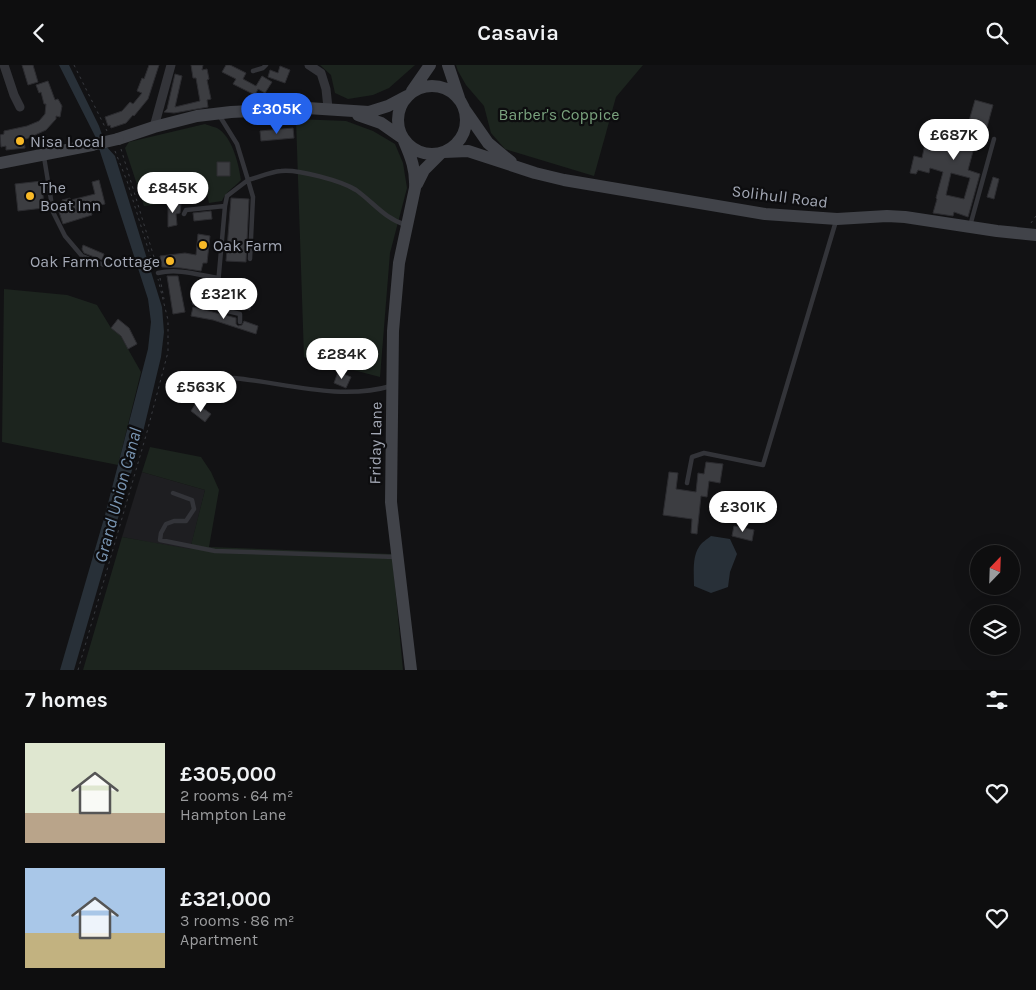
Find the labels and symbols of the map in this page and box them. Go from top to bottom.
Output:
pin: £305K [242,93,312,135]
park label: Barber's Coppice [499,105,619,124]
pin: £687K [919,119,989,161]
place label: Nisa Local [30,132,105,151]
marker: Nisa Local [14,135,26,147]
pin: £845K [138,171,208,214]
place label: The Boat Inn [40,178,101,215]
street label: Solihull Road [731,181,829,212]
marker: The Boat Inn [24,190,36,202]
place label: Oak Farm [213,236,283,255]
marker: Oak Farm [197,239,209,251]
place label: Oak Farm Cottage [30,252,160,271]
marker: Oak Farm Cottage [164,255,176,267]
pin: £321K [189,277,259,320]
pin: £284K [307,337,377,380]
pin: £563K [166,371,236,413]
street label: Friday Lane [365,402,386,484]
water label: Grand Union Canal [89,425,147,565]
pin: £301K [708,491,778,533]
north arrow [970,545,1020,595]

